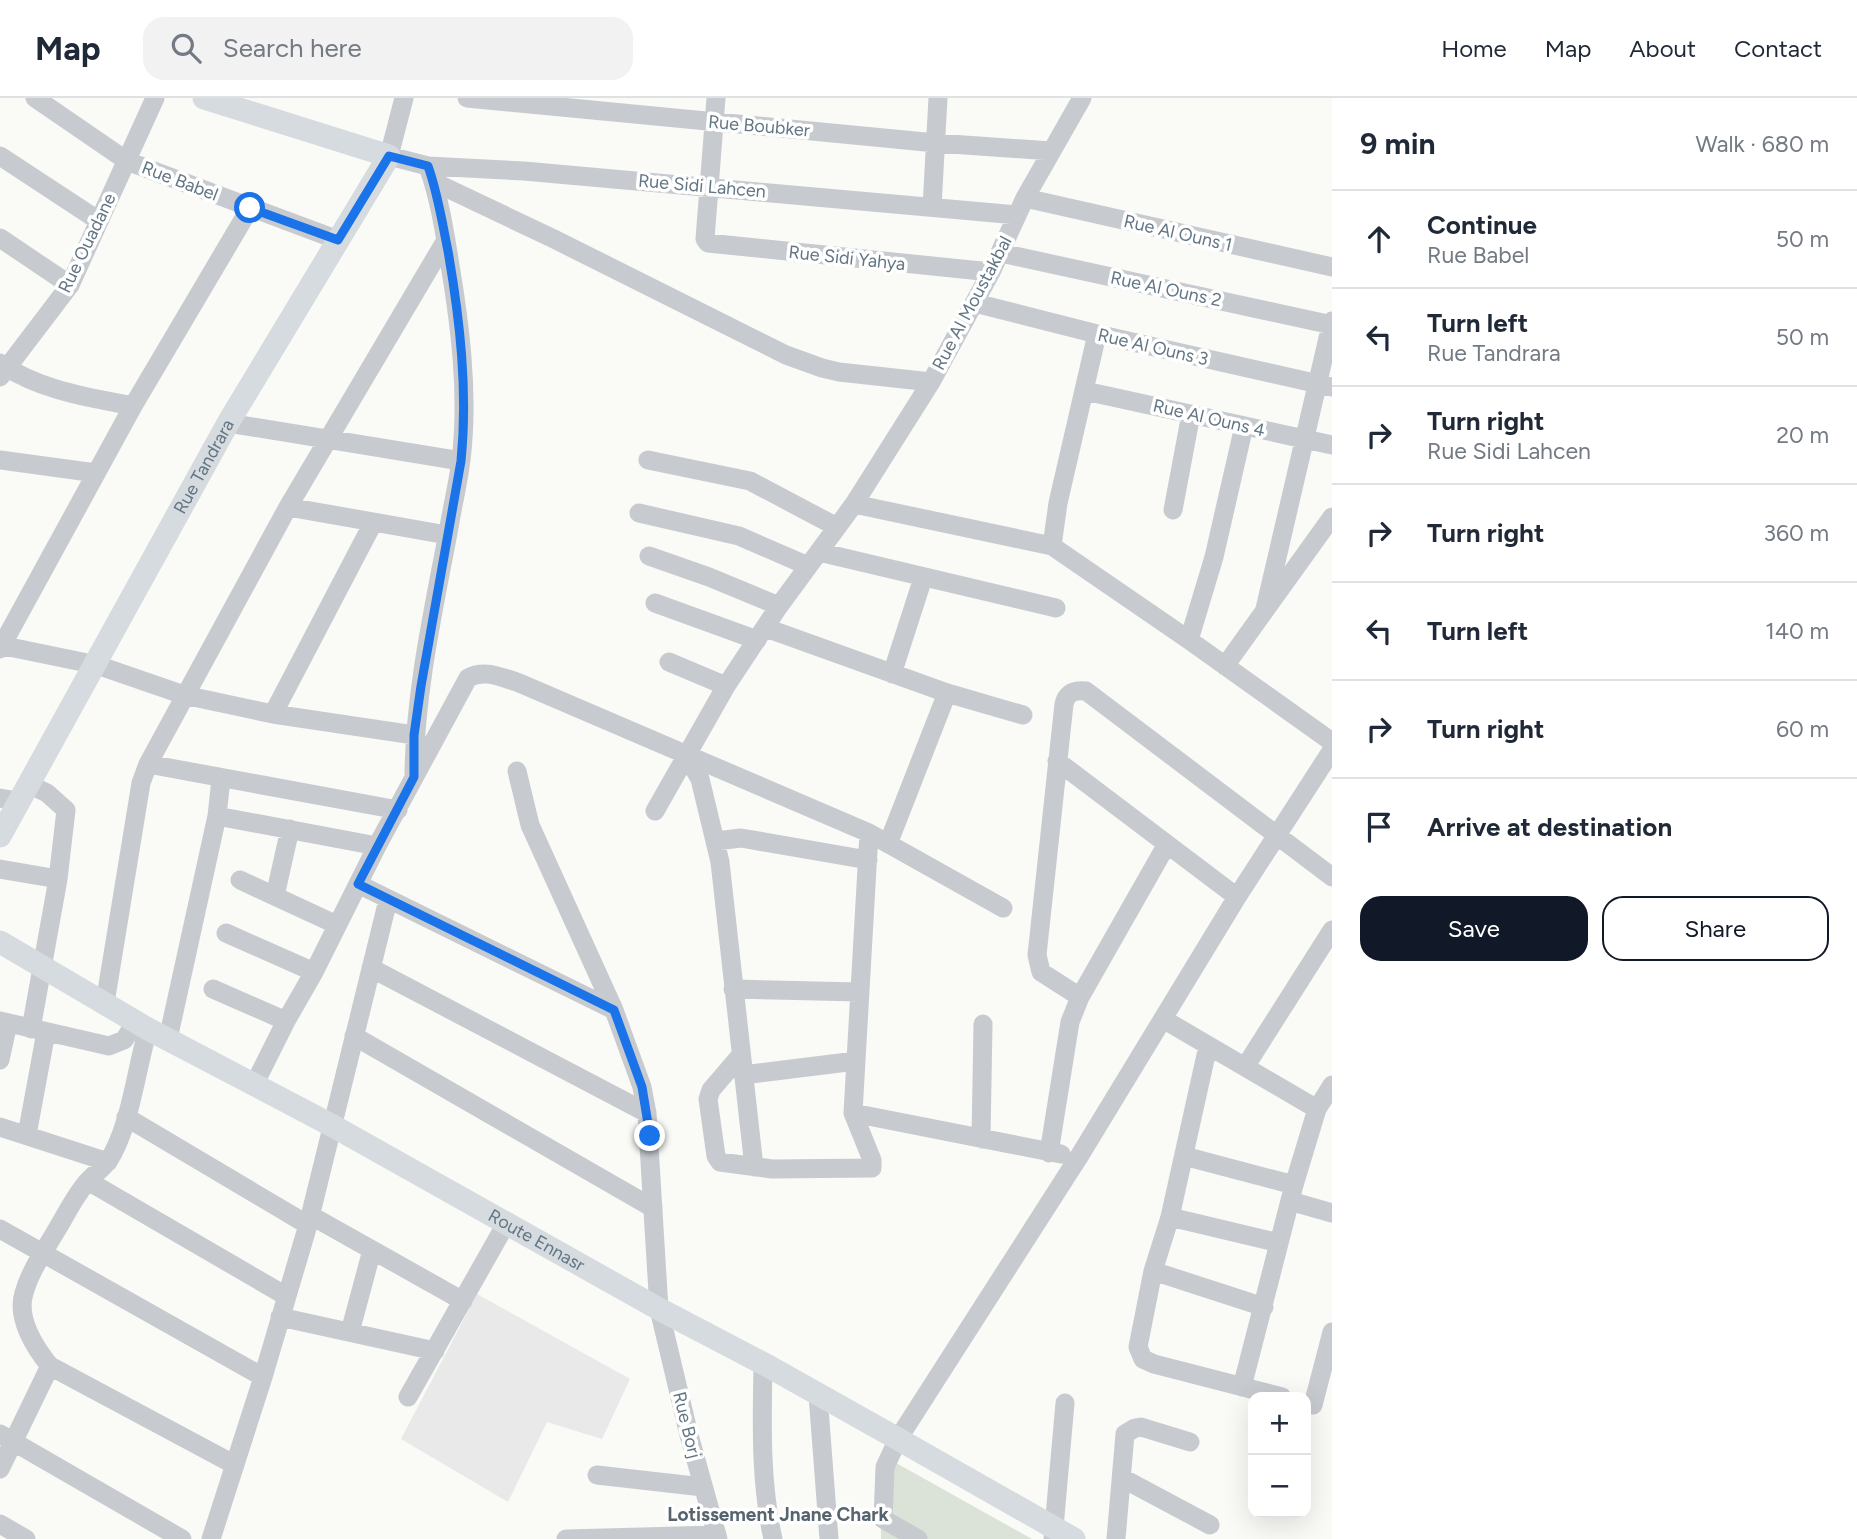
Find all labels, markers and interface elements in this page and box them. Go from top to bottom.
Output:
search box [143,17,633,80]
text: Map [35,29,101,68]
icon: search [167,29,205,67]
text: Search here [223,32,362,64]
text: Home [1441,34,1507,63]
text: Map [1545,34,1591,63]
text: About [1629,34,1696,63]
text: Contact [1734,34,1822,63]
street label: Rue Boubker [707,111,811,141]
text: 9 min [1360,125,1436,162]
text: Walk · 680 m [1696,130,1829,158]
street label: Rue Babel [139,156,221,206]
street label: Rue Sidi Lahcen [637,169,767,203]
street label: Rue Ouadane [53,189,121,297]
route start [234,192,265,223]
text: Continue [1427,209,1537,241]
street label: Rue Al Ouns 1 [1122,210,1234,256]
icon: ahead [1360,220,1398,258]
text: 50 m [1776,225,1829,253]
street label: Rue Al Moustakbal [927,232,1017,374]
street label: Rue Sidi Yahya [788,241,906,275]
text: Rue Babel [1427,241,1529,269]
street label: Rue Al Ouns 2 [1108,266,1224,312]
text: Turn left [1427,307,1528,339]
icon: left [1360,318,1398,356]
text: 50 m [1776,323,1829,351]
street label: Rue Al Ouns 3 [1096,324,1210,370]
text: Rue Tandrara [1427,339,1561,367]
street label: Rue Al Ouns 4 [1151,394,1267,442]
text: Turn right [1427,405,1544,437]
street label: Rue Tandrara [169,415,239,518]
icon: right [1360,416,1398,454]
text: 20 m [1776,421,1829,449]
text: Rue Sidi Lahcen [1427,437,1591,465]
icon: right [1360,514,1398,552]
text: Turn right [1427,517,1544,549]
text: 360 m [1763,519,1829,547]
icon: left [1360,612,1398,650]
text: Turn left [1427,615,1528,647]
text: 140 m [1765,617,1829,645]
icon: right [1360,710,1398,748]
text: Turn right [1427,713,1544,745]
text: 60 m [1776,715,1829,743]
icon: arrive [1360,808,1398,846]
text: Arrive at destination [1427,811,1672,843]
button: Save [1360,896,1588,961]
button: Share [1602,896,1829,961]
route end [634,1120,665,1151]
street label: Route Ennasr [484,1204,589,1276]
street label: Rue Borj [668,1389,706,1461]
map controls [1248,1392,1311,1518]
button: + [1248,1392,1311,1455]
button: − [1248,1455,1311,1518]
district label: Lotissement Jnane Chark [667,1503,890,1526]

